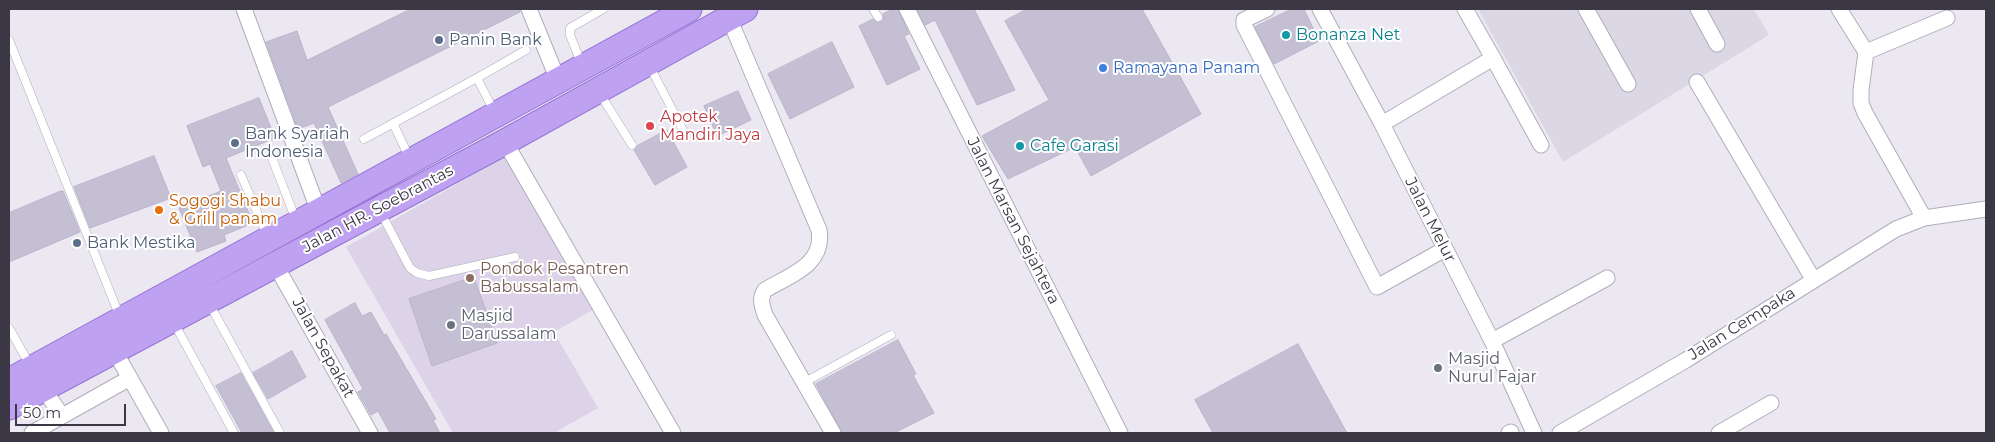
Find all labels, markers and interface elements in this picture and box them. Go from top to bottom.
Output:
place label: Bonanza Net [1296,25,1400,45]
marker: Bonanza Net [1280,29,1292,41]
place label: Panin Bank [449,30,542,50]
marker: Panin Bank [433,34,445,46]
place label: Ramayana Panam [1113,58,1260,78]
marker: Ramayana Panam [1097,62,1109,74]
place label: Apotek Mandiri Jaya [660,107,760,145]
marker: Apotek Mandiri Jaya [644,120,656,132]
place label: Bank Syariah Indonesia [245,124,350,162]
street label: Jalan Marsan Sejahtera [963,134,1063,308]
place label: Cafe Garasi [1030,136,1119,156]
marker: Bank Syariah Indonesia [229,137,241,149]
marker: Cafe Garasi [1014,140,1026,152]
street label: Jalan HR. Soebrantas [299,161,457,257]
street label: Jalan Melur [1400,174,1460,266]
place label: Sogogi Shabu & Grill panam [169,191,281,229]
marker: Sogogi Shabu & Grill panam [153,204,165,216]
place label: Bank Mestika [87,233,195,253]
marker: Bank Mestika [71,237,83,249]
place label: Pondok Pesantren Babussalam [480,259,629,297]
marker: Pondok Pesantren Babussalam [464,272,476,284]
street label: Jalan Cempaka [1685,283,1799,365]
street label: Jalan Sepakat [288,295,358,401]
place label: Masjid Darussalam [461,306,557,344]
marker: Masjid Darussalam [445,319,457,331]
place label: Masjid Nurul Fajar [1448,349,1537,387]
marker: Masjid Nurul Fajar [1432,362,1444,374]
scale bar [18,394,129,426]
text: 50 m [23,403,61,422]

